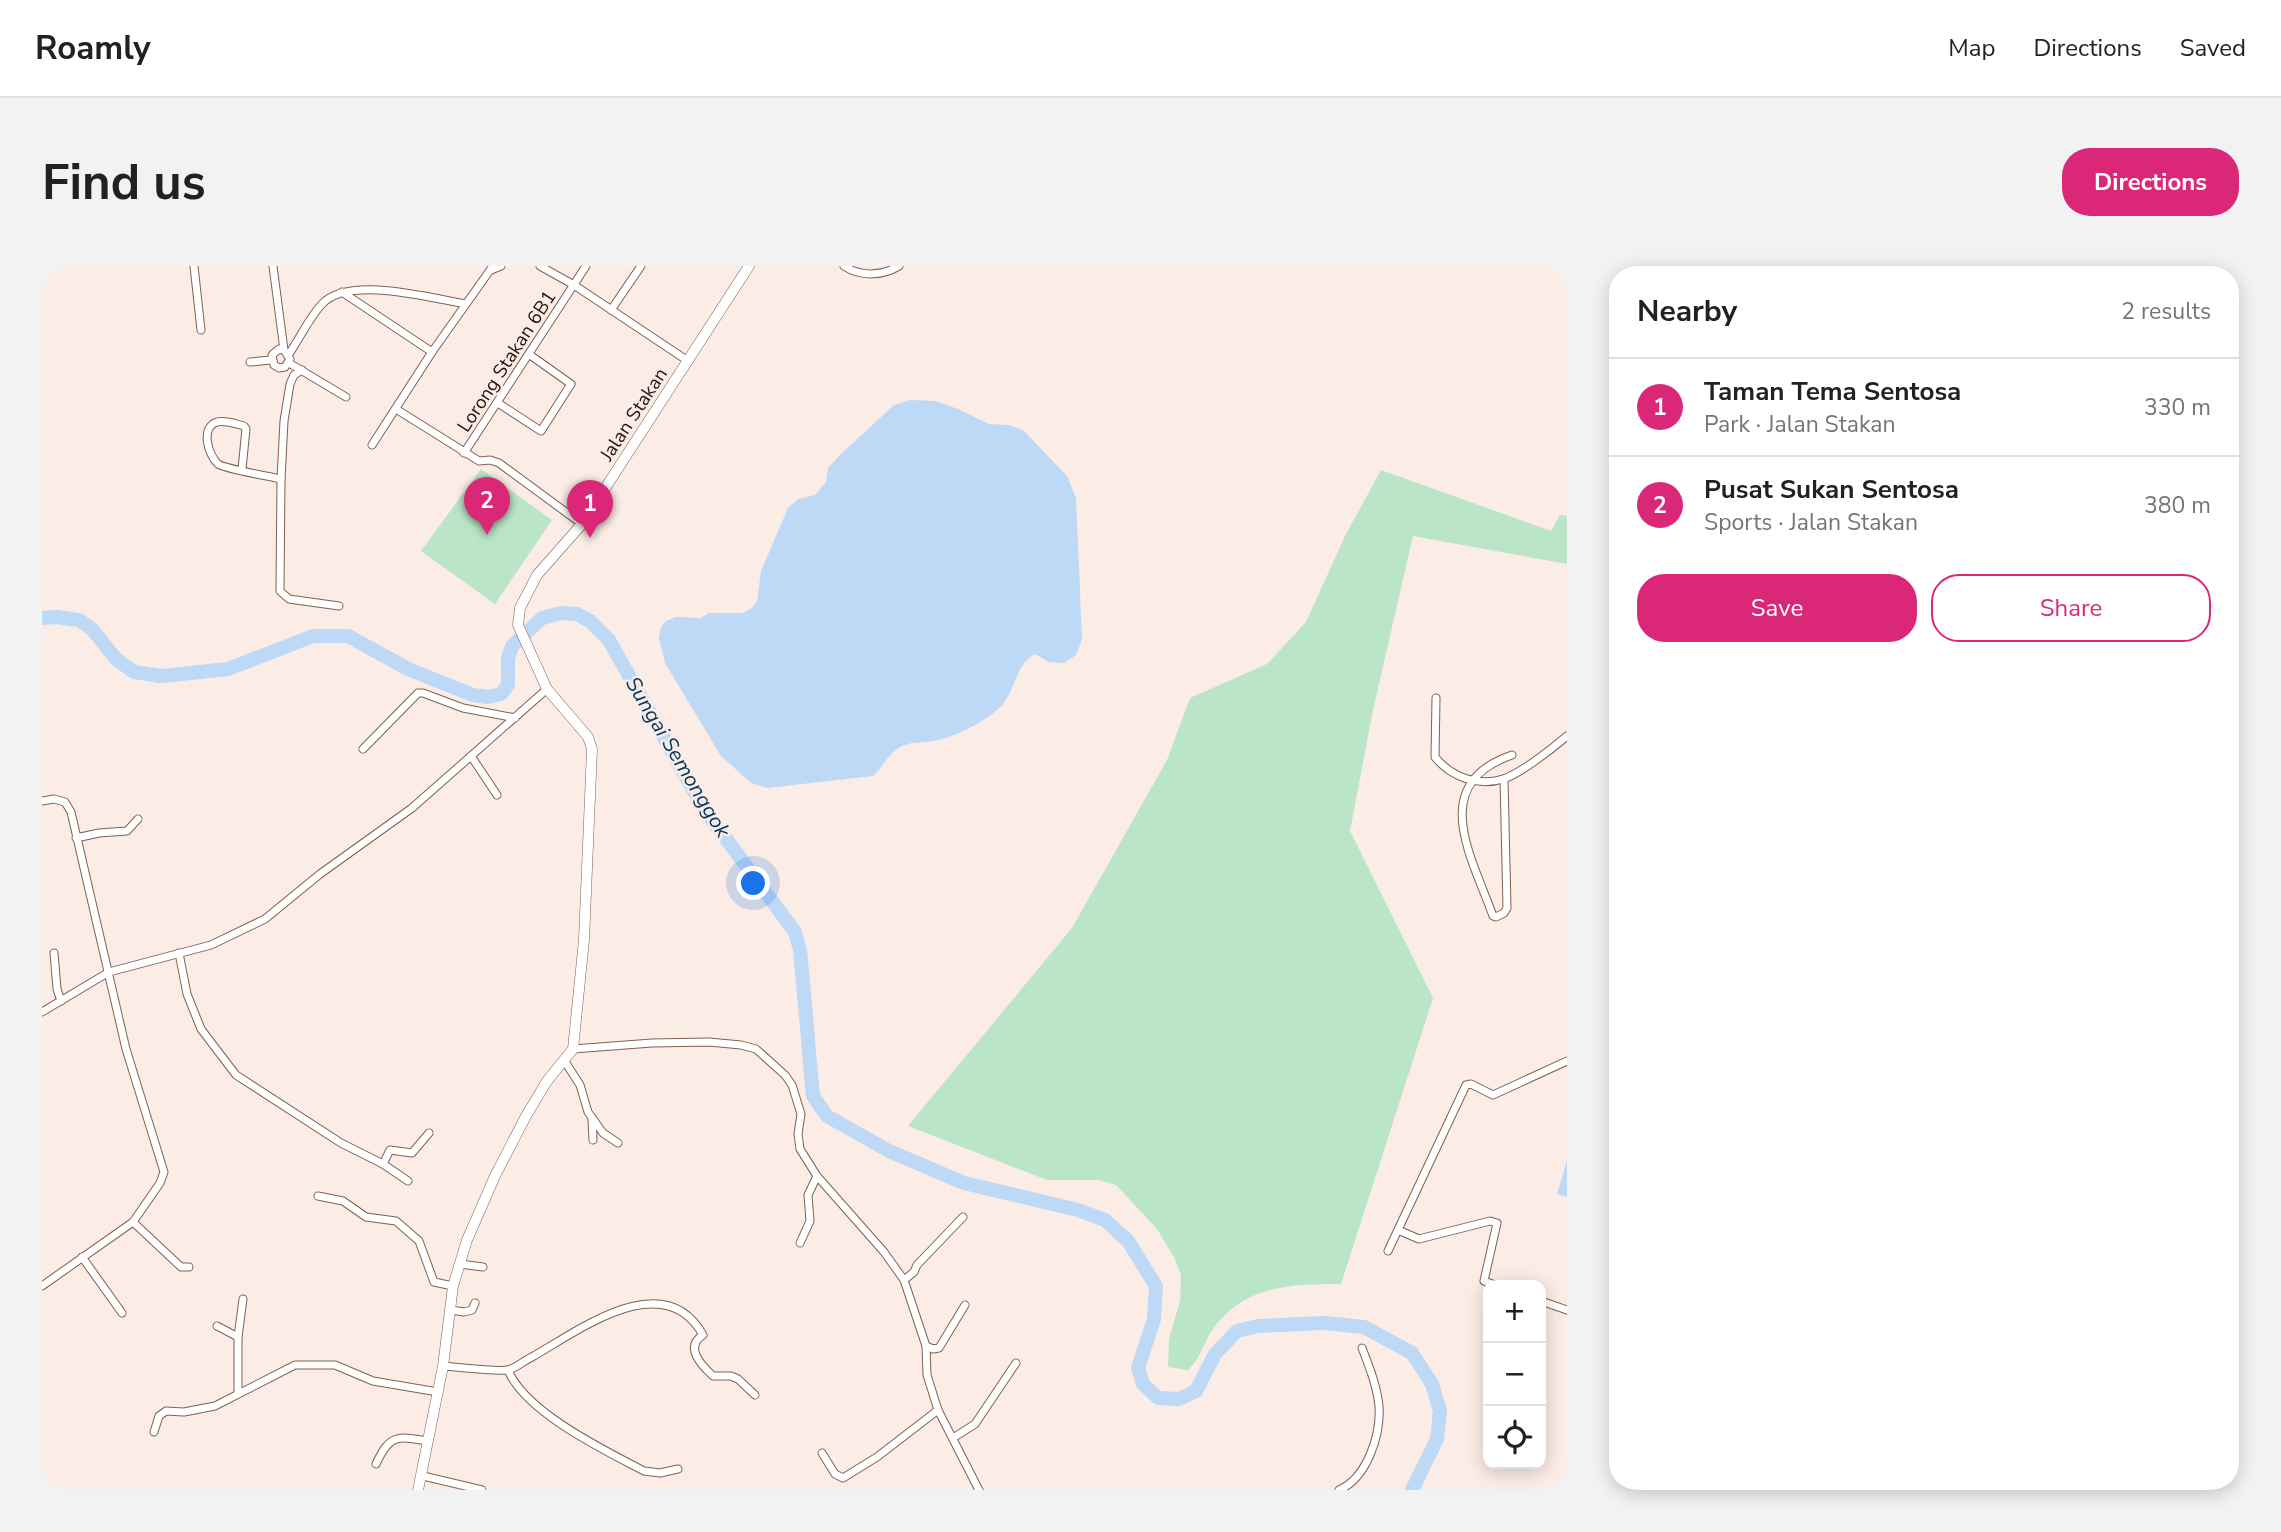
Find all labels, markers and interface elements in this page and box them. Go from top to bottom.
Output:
text: Roamly [35,26,151,71]
text: Map [1948,32,1995,64]
text: Directions [2033,32,2142,64]
text: Saved [2180,32,2246,64]
button: Directions [2062,148,2239,216]
text: Find us [42,149,206,216]
street label: Lorong Stakan 6B1 [451,286,562,437]
text: Nearby [1637,291,1737,332]
text: 2 results [2121,296,2211,327]
street label: Jalan Stakan [593,363,674,467]
text: Taman Tema Sentosa [1704,374,1961,409]
text: 1 [1653,392,1667,423]
text: 330 m [2144,392,2211,423]
text: Park · Jalan Stakan [1704,409,1896,440]
text: Pusat Sukan Sentosa [1704,472,1959,507]
pin: 2 [464,477,510,535]
pin: 1 [567,480,613,538]
text: 2 [1653,490,1667,521]
text: 380 m [2144,490,2211,521]
text: Sports · Jalan Stakan [1704,507,1918,538]
button: Save [1637,574,1917,642]
button: Share [1931,574,2211,642]
water label: Sungai Semonggok [619,671,737,843]
your location [736,866,770,900]
map controls [1483,1280,1546,1469]
button: + [1483,1280,1546,1343]
button: − [1483,1343,1546,1406]
button: locate [1483,1406,1546,1469]

